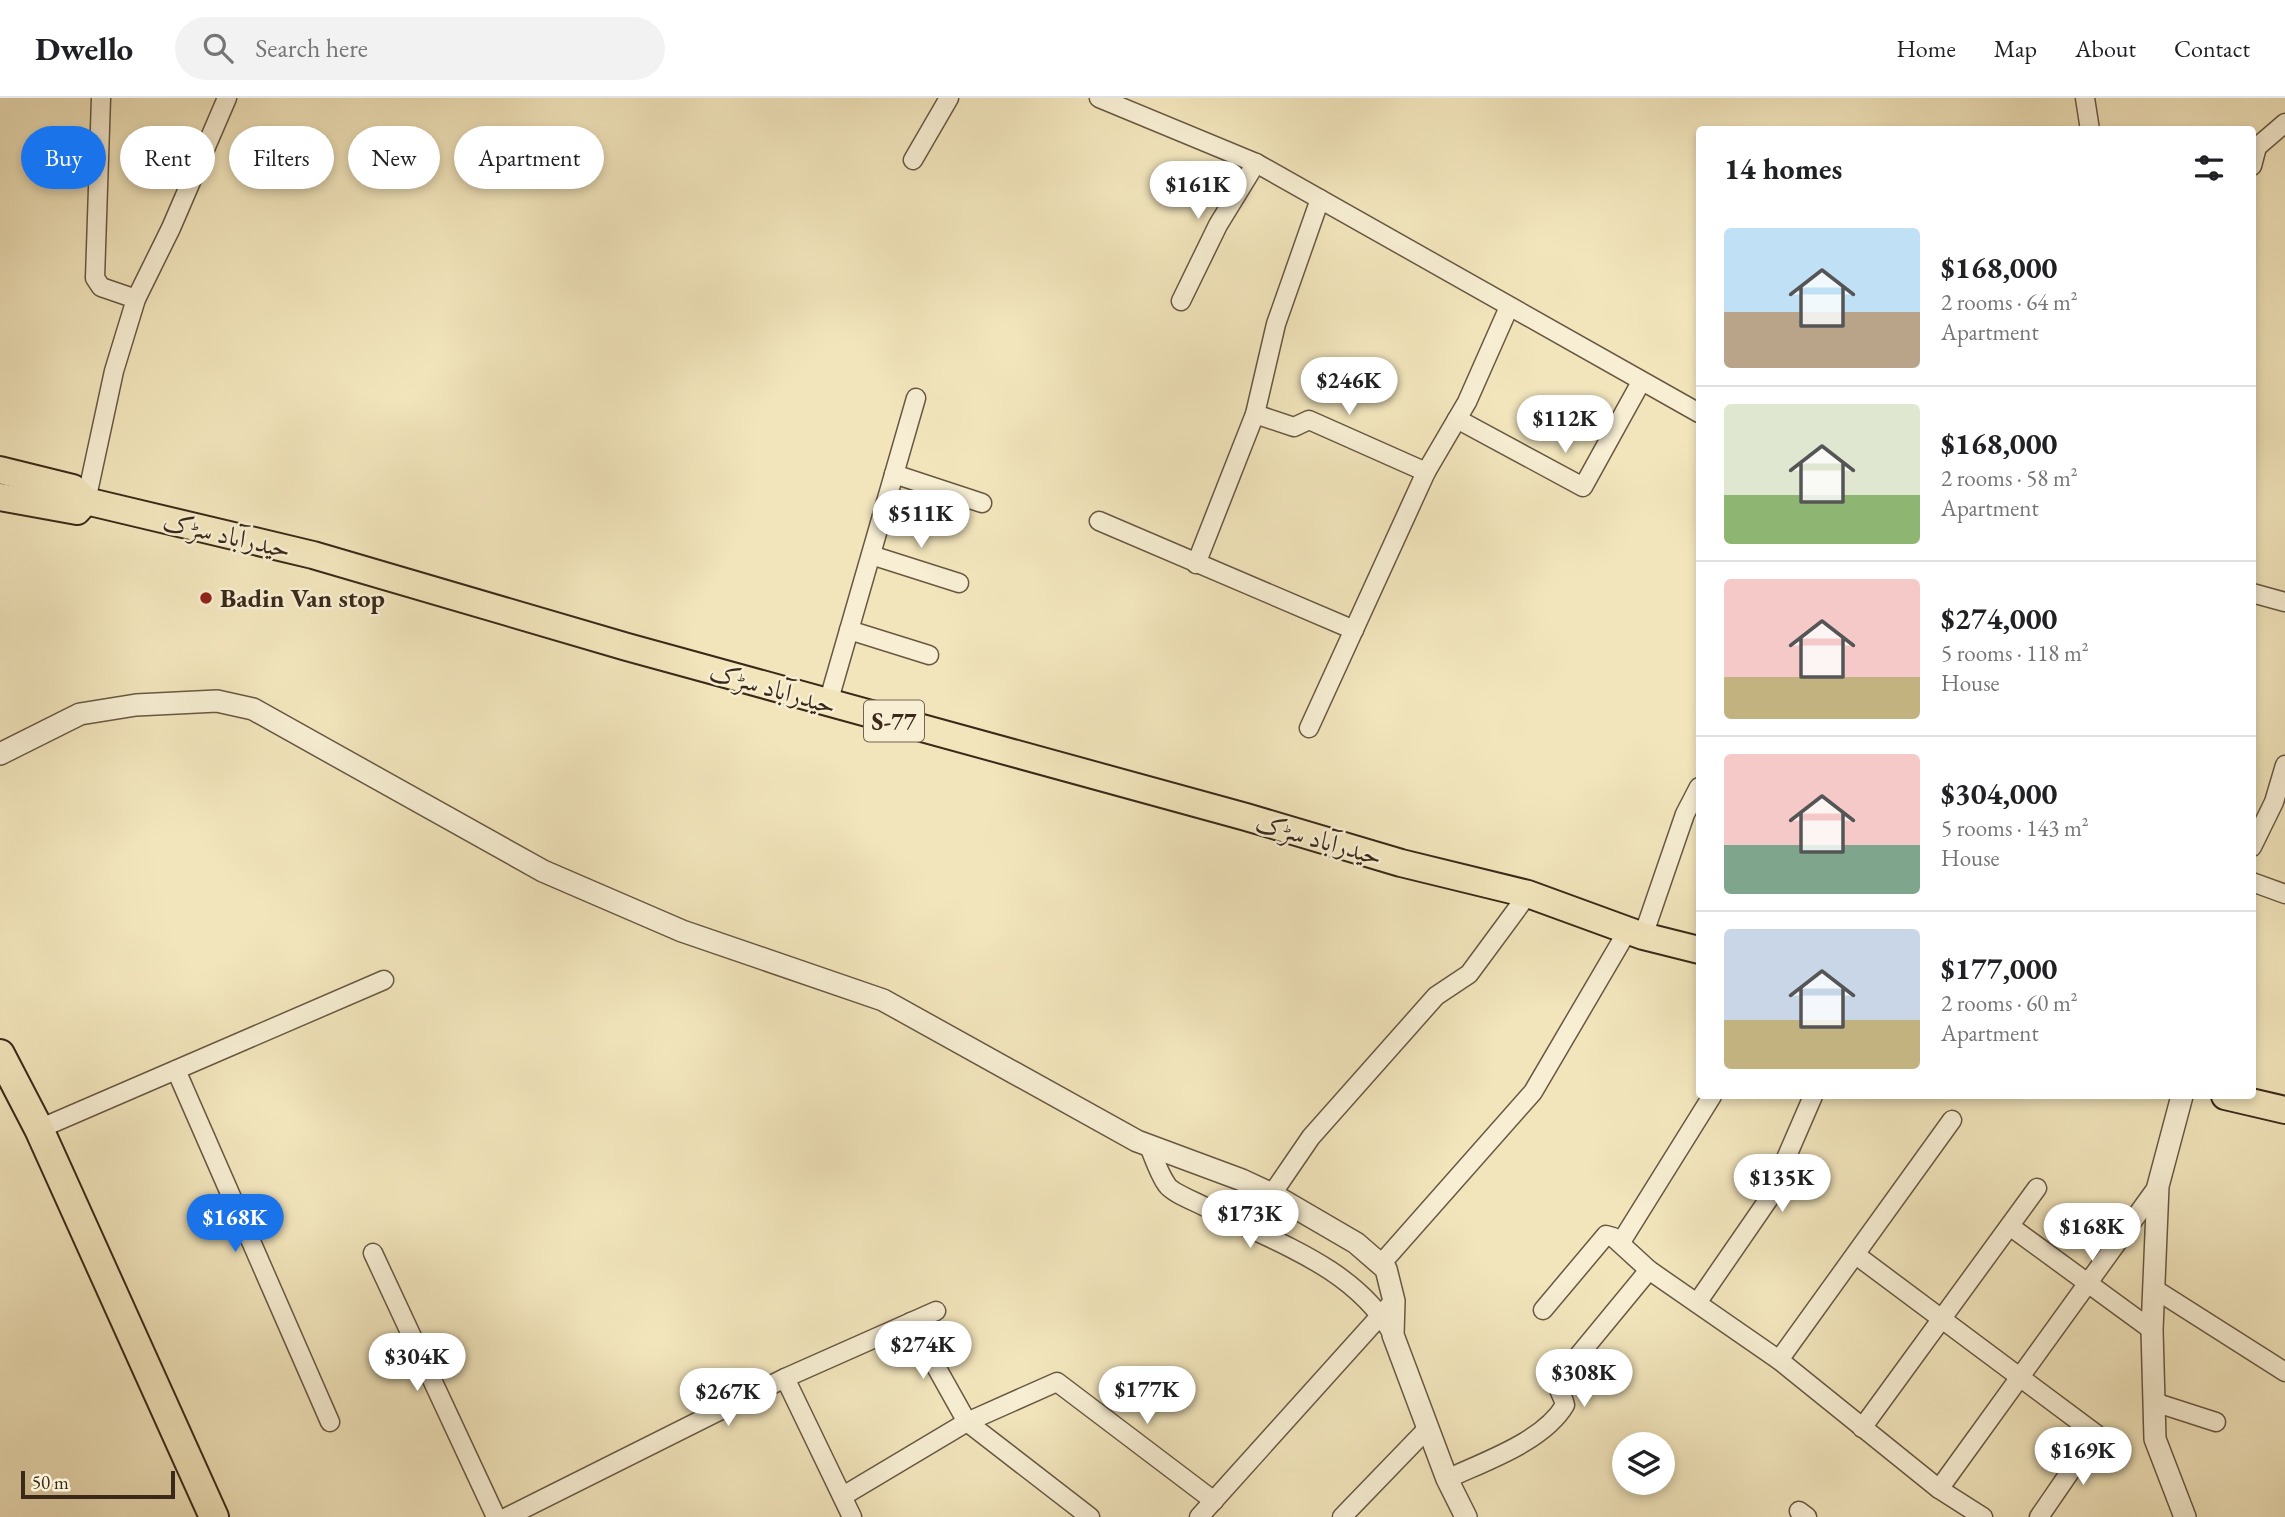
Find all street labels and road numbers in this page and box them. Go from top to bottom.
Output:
street label: حیدرآباد سڑک [160,504,294,566]
street label: حیدرآباد سڑک [706,654,840,722]
road number: S-77 [864,700,924,742]
street label: حیدرآباد سڑک [1252,805,1386,873]

